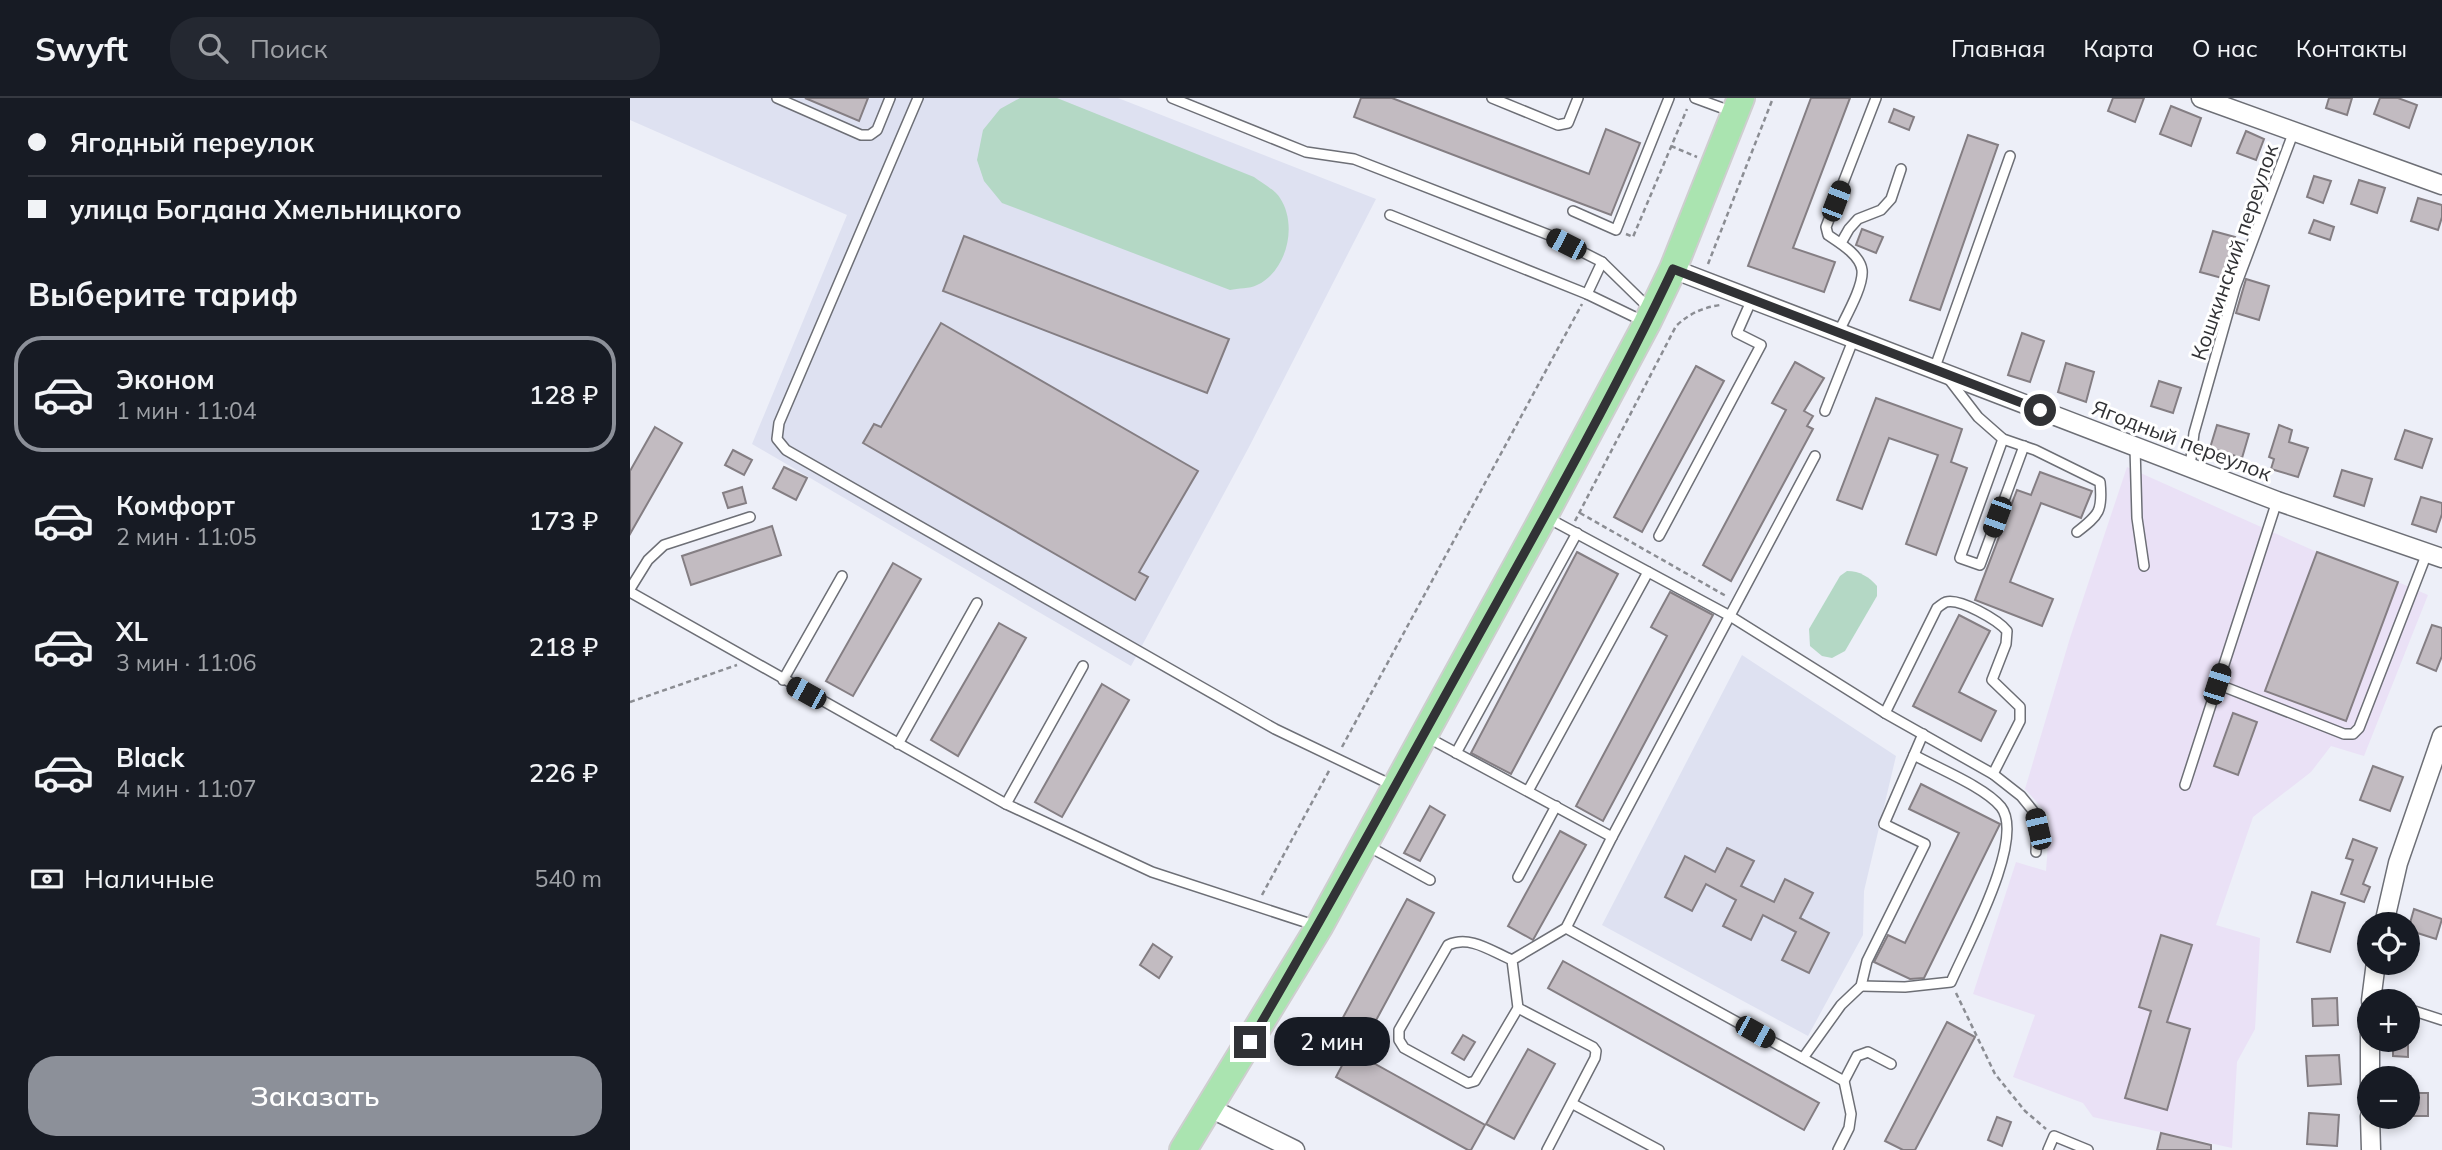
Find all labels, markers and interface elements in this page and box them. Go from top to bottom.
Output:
search box [170,17,660,80]
text: Swyft [35,28,128,69]
icon: search [194,29,232,67]
text: Поиск [250,32,328,65]
text: Главная [1951,33,2045,63]
text: Карта [2083,33,2154,63]
text: О нас [2192,33,2258,63]
text: Контакты [2296,33,2407,63]
text: Ягодный переулок [70,126,314,159]
street label: Кошкинский переулок [2185,140,2283,363]
car [1819,178,1854,224]
text: улица Богдана Хмельницкого [70,193,462,226]
car [1543,225,1590,263]
text: Выберите тариф [28,274,298,314]
icon: car [32,363,95,426]
text: Эконом [116,363,215,396]
text: 128 ₽ [529,378,598,411]
route start [2024,394,2056,426]
street label: Ягодный переулок [2089,394,2276,486]
text: 1 мин · 11:04 [116,396,256,425]
icon: car [32,489,95,552]
text: Комфорт [116,489,235,522]
car [1980,494,2015,540]
text: 173 ₽ [529,504,598,537]
text: 2 мин · 11:05 [116,522,256,551]
icon: car [32,615,95,678]
text: XL [116,615,148,648]
text: 218 ₽ [529,630,598,663]
text: 3 мин · 11:06 [116,648,256,677]
car [2201,661,2234,707]
car [783,674,830,712]
icon: car [32,741,95,804]
text: Black [116,741,184,774]
text: 226 ₽ [529,756,598,789]
text: 4 мин · 11:07 [116,774,256,803]
car [2024,806,2053,852]
icon: cash [28,860,66,898]
text: Наличные [84,862,214,895]
text: 540 m [534,864,602,893]
map controls [2357,912,2420,1129]
button: locate [2357,912,2420,975]
button: + [2357,989,2420,1052]
car [1732,1013,1779,1051]
callout: 2 мин [1274,1018,1390,1066]
route end [1234,1026,1266,1058]
text: 2 мин [1300,1027,1364,1056]
button: Заказать [28,1056,602,1136]
button: − [2357,1066,2420,1129]

